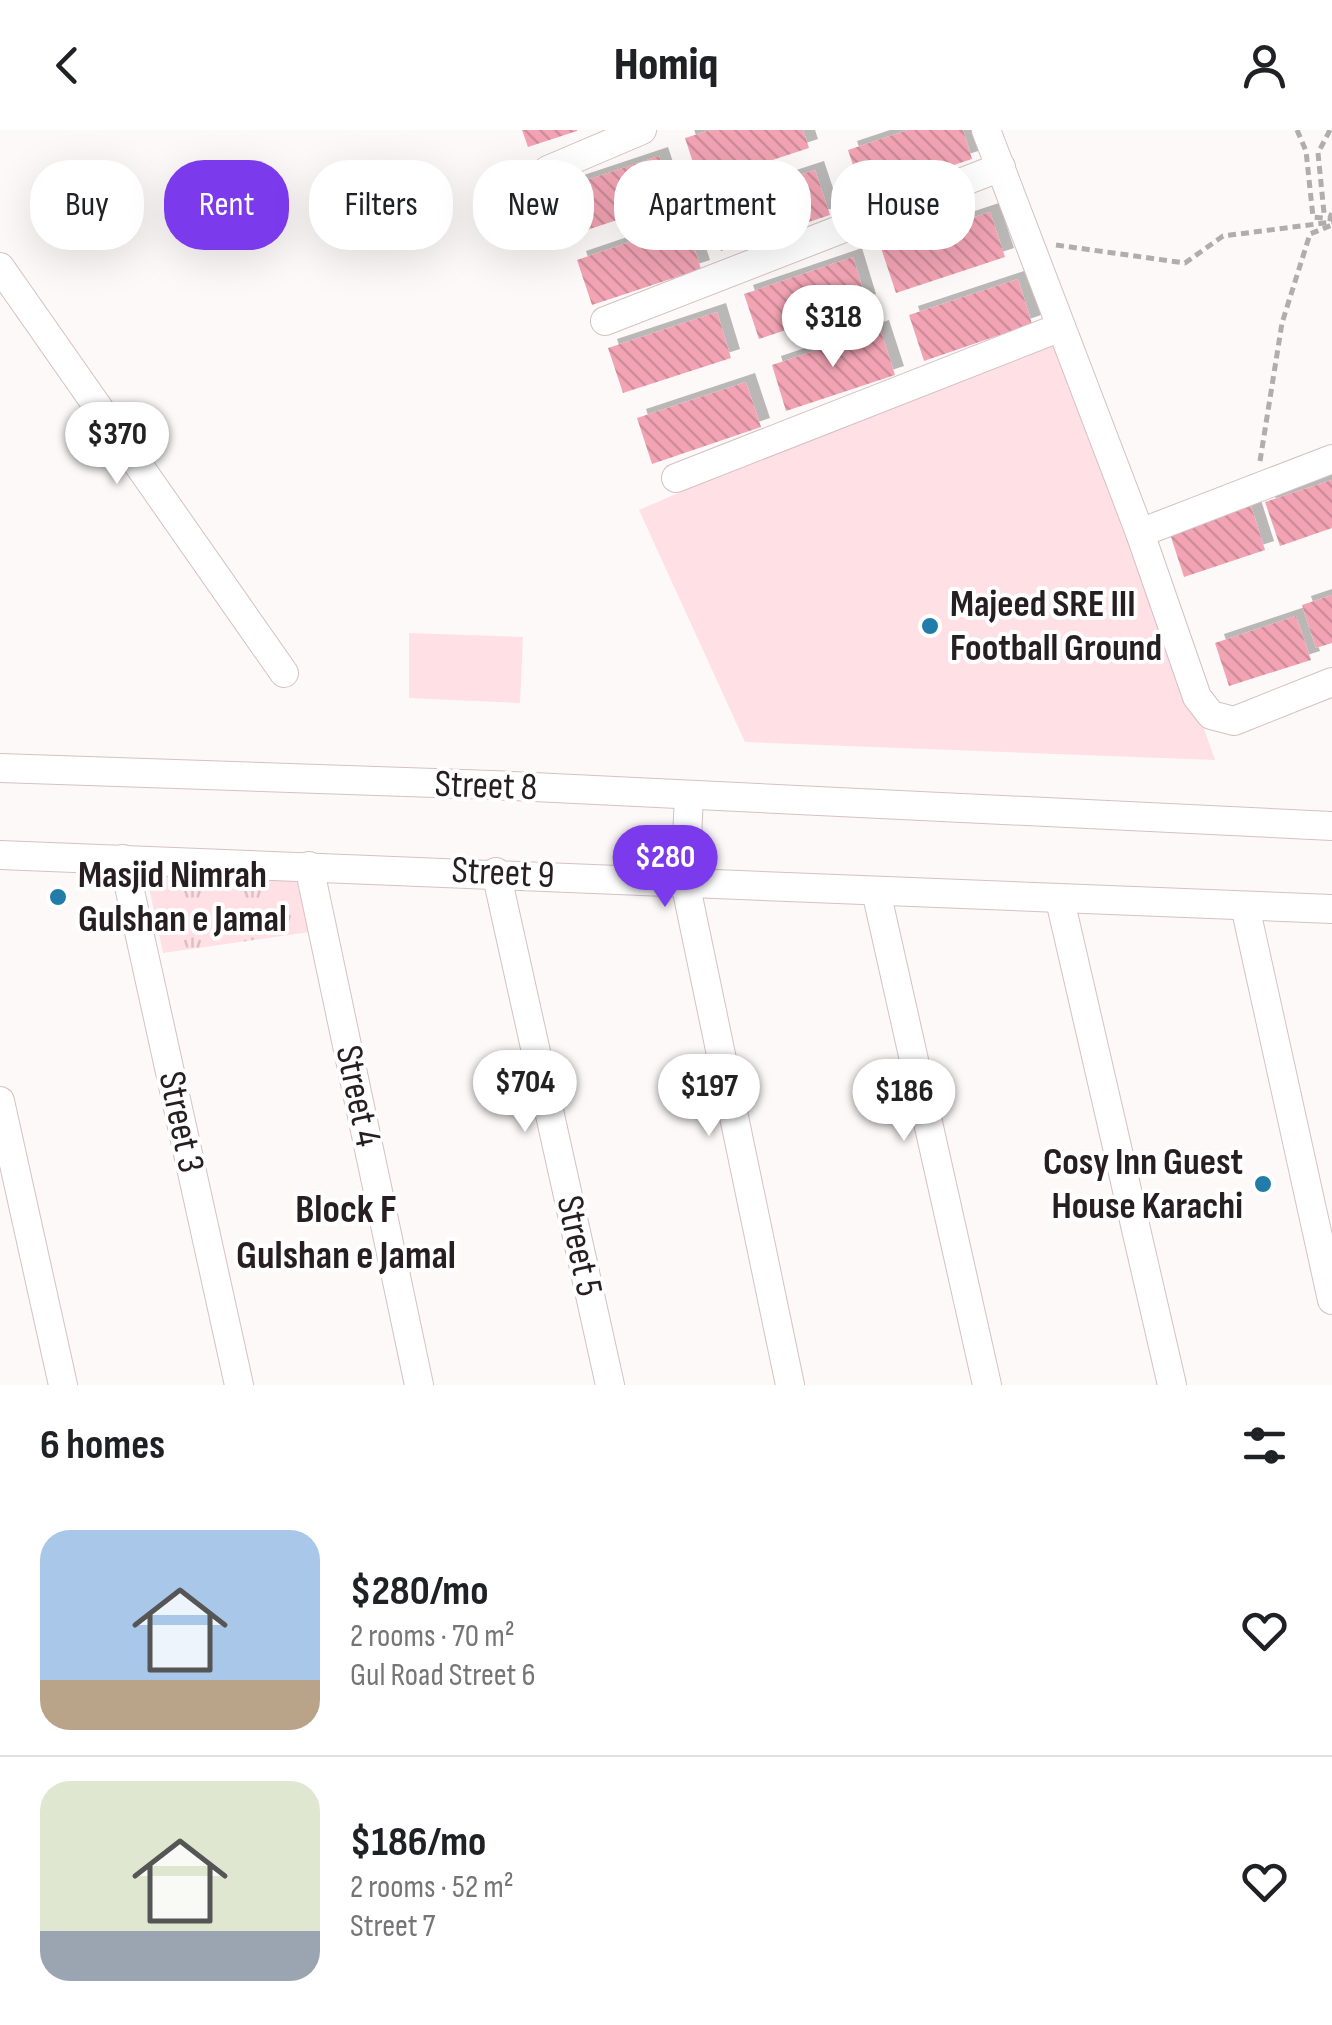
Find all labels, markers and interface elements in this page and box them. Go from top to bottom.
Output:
icon: back [40,38,95,93]
text: Homiq [614,38,718,93]
icon: person [1237,38,1292,93]
chip: Buy [30,160,144,250]
chip: Rent [164,160,289,250]
chip: Filters [309,160,453,250]
chip: New [473,160,594,250]
chip: Apartment [614,160,811,250]
chip: House [831,160,975,250]
pin: $318 [774,285,892,370]
text: $318 [804,298,862,337]
pin: $370 [58,402,176,487]
text: $370 [87,415,147,454]
place label: Majeed SRE III Football Ground [950,582,1162,671]
marker: Majeed SRE III Football Ground [919,615,941,637]
street label: Street 8 [434,762,538,810]
pin: $280 [606,825,724,910]
text: $280 [635,838,695,877]
street label: Street 9 [450,848,556,898]
place label: Masjid Nimrah Gulshan e Jamal [78,853,287,942]
marker: Masjid Nimrah Gulshan e Jamal [47,886,69,908]
street label: Street 4 [325,1041,391,1151]
pin: $704 [466,1050,584,1135]
pin: $197 [650,1054,768,1139]
pin: $186 [845,1059,963,1144]
text: $704 [495,1063,555,1102]
street label: Street 3 [148,1067,214,1177]
text: $197 [680,1067,738,1106]
text: $186 [874,1072,934,1111]
place label: Cosy Inn Guest House Karachi [1043,1140,1243,1229]
marker: Cosy Inn Guest House Karachi [1252,1173,1274,1195]
district label: Block F Gulshan e Jamal [236,1186,456,1280]
street label: Street 5 [546,1192,612,1300]
icon: filters [1237,1418,1292,1473]
text: 6 homes [40,1420,165,1471]
text: $280/mo [350,1566,488,1617]
icon: home [120,1570,240,1690]
icon: heart [1237,1603,1292,1658]
text: 2 rooms · 70 m² [350,1617,515,1656]
text: Gul Road Street 6 [350,1656,535,1695]
text: $186/mo [350,1817,486,1868]
icon: home [120,1821,240,1941]
icon: heart [1237,1854,1292,1909]
text: 2 rooms · 52 m² [350,1868,514,1907]
text: Street 7 [350,1907,435,1946]

